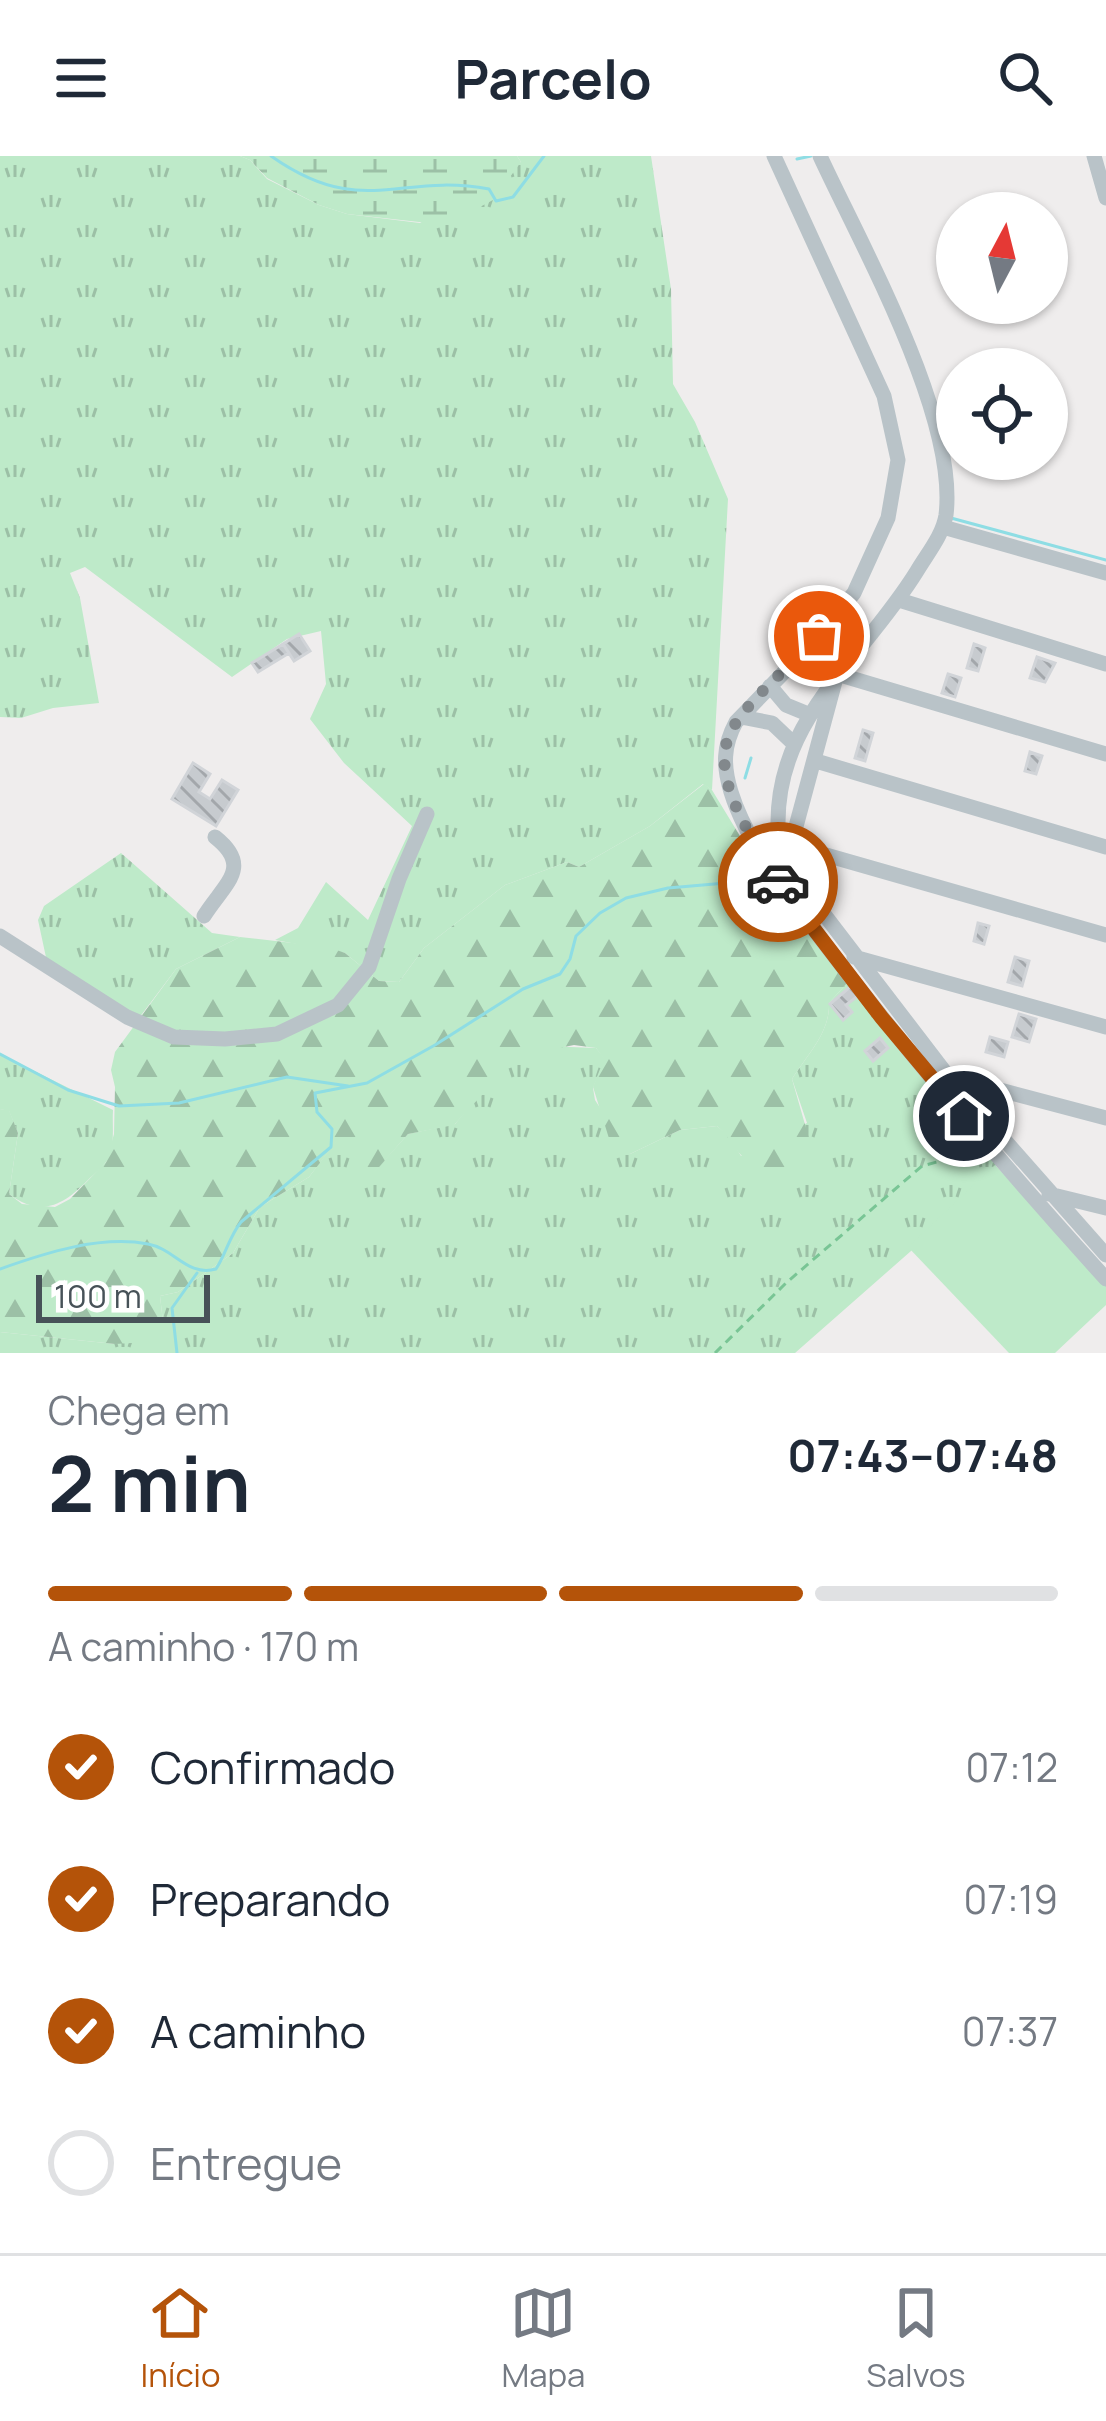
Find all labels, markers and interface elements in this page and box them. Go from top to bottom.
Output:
text: Parcelo [454,41,652,115]
icon: menu [48,45,114,111]
icon: search [992,45,1058,111]
north arrow [936,192,1068,324]
map controls [936,192,1068,480]
button: locate [936,348,1068,480]
pin [768,585,870,687]
icon: bag [786,603,852,669]
courier [718,822,838,942]
icon: car [745,849,811,915]
pin [913,1065,1015,1167]
icon: home [931,1083,997,1149]
scale bar [36,1269,210,1322]
text: 100 m [54,1273,142,1318]
text: Chega em [48,1383,230,1437]
text: 07:43–07:48 [787,1424,1058,1486]
text: 2 min [48,1429,251,1535]
text: A caminho · 170 m [48,1619,359,1673]
icon: check [48,1734,114,1800]
text: Confirmado [150,1736,395,1798]
text: 07:12 [966,1740,1058,1794]
icon: check [48,1866,114,1932]
text: Preparando [150,1868,390,1930]
text: 07:19 [964,1872,1058,1926]
icon: check [48,1998,114,2064]
text: A caminho [150,2000,366,2062]
text: 07:37 [962,2004,1058,2058]
text: Entregue [150,2132,342,2194]
tab: Início [140,2280,220,2397]
tab: Mapa [501,2280,585,2397]
tab: Salvos [866,2280,966,2397]

